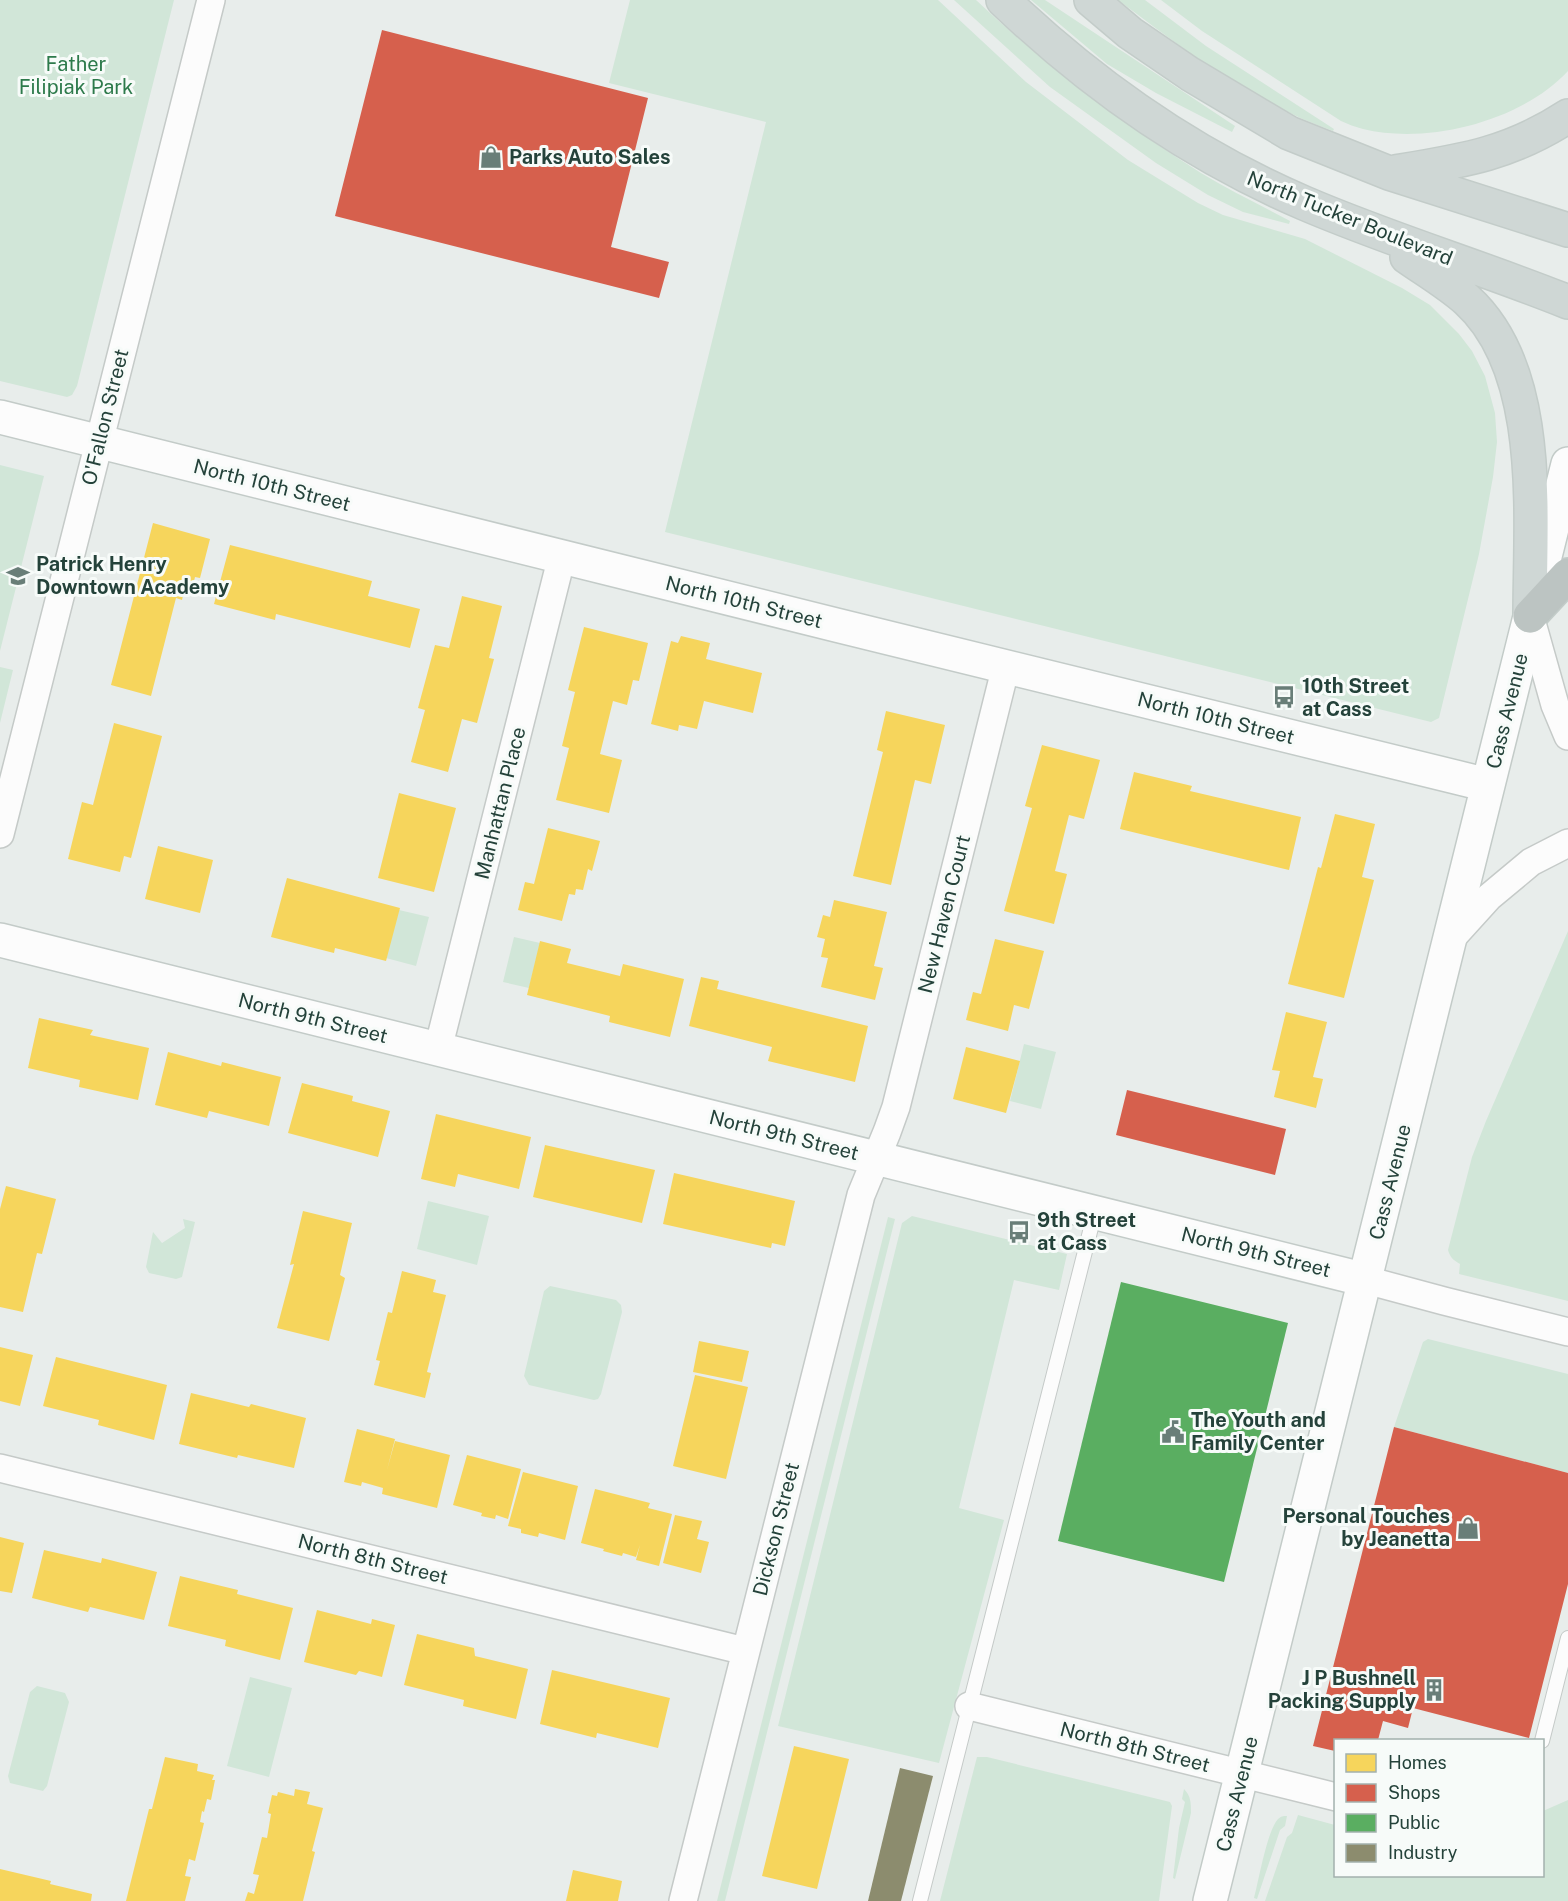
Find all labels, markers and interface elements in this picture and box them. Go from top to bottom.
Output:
park label: Father Filipiak Park [19,52,133,99]
shop icon: Parks Auto Sales [478,144,504,170]
place label: Parks Auto Sales [509,145,671,169]
street label: North Tucker Boulevard [1244,166,1456,270]
street label: O'Fallon Street [76,346,134,488]
street label: North 10th Street [191,454,353,516]
place label: Patrick Henry Downtown Academy [36,552,229,599]
school or university icon: Patrick Henry Downtown Academy [5,563,31,589]
street label: North 10th Street [663,571,825,633]
street label: Cass Avenue [1481,651,1533,771]
place label: 10th Street at Cass [1302,674,1409,721]
bus stop icon: 10th Street at Cass [1271,684,1297,710]
street label: North 10th Street [1135,687,1297,749]
street label: Manhattan Place [469,724,531,882]
street label: New Haven Court [913,832,975,996]
street label: North 9th Street [236,988,390,1048]
street label: North 9th Street [707,1105,861,1165]
street label: Cass Avenue [1364,1122,1416,1242]
place label: 9th Street at Cass [1037,1208,1136,1255]
bus stop icon: 9th Street at Cass [1006,1219,1032,1245]
street label: North 9th Street [1179,1222,1333,1282]
place label: The Youth and Family Center [1191,1408,1326,1455]
public building icon: The Youth and Family Center [1160,1419,1186,1445]
street label: Dickson Street [748,1460,804,1598]
place label: Personal Touches by Jeanetta [1282,1504,1450,1551]
shop icon: Personal Touches by Jeanetta [1455,1515,1481,1541]
street label: North 8th Street [296,1529,450,1589]
place label: J P Bushnell Packing Supply [1268,1666,1416,1713]
building icon: J P Bushnell Packing Supply [1421,1677,1447,1703]
street label: North 8th Street [1058,1717,1212,1777]
street label: Cass Avenue [1211,1734,1263,1854]
legend [1334,1739,1544,1877]
text: Homes [1388,1752,1447,1773]
text: Shops [1388,1782,1440,1803]
text: Public [1388,1812,1440,1833]
text: Industry [1388,1842,1458,1863]

